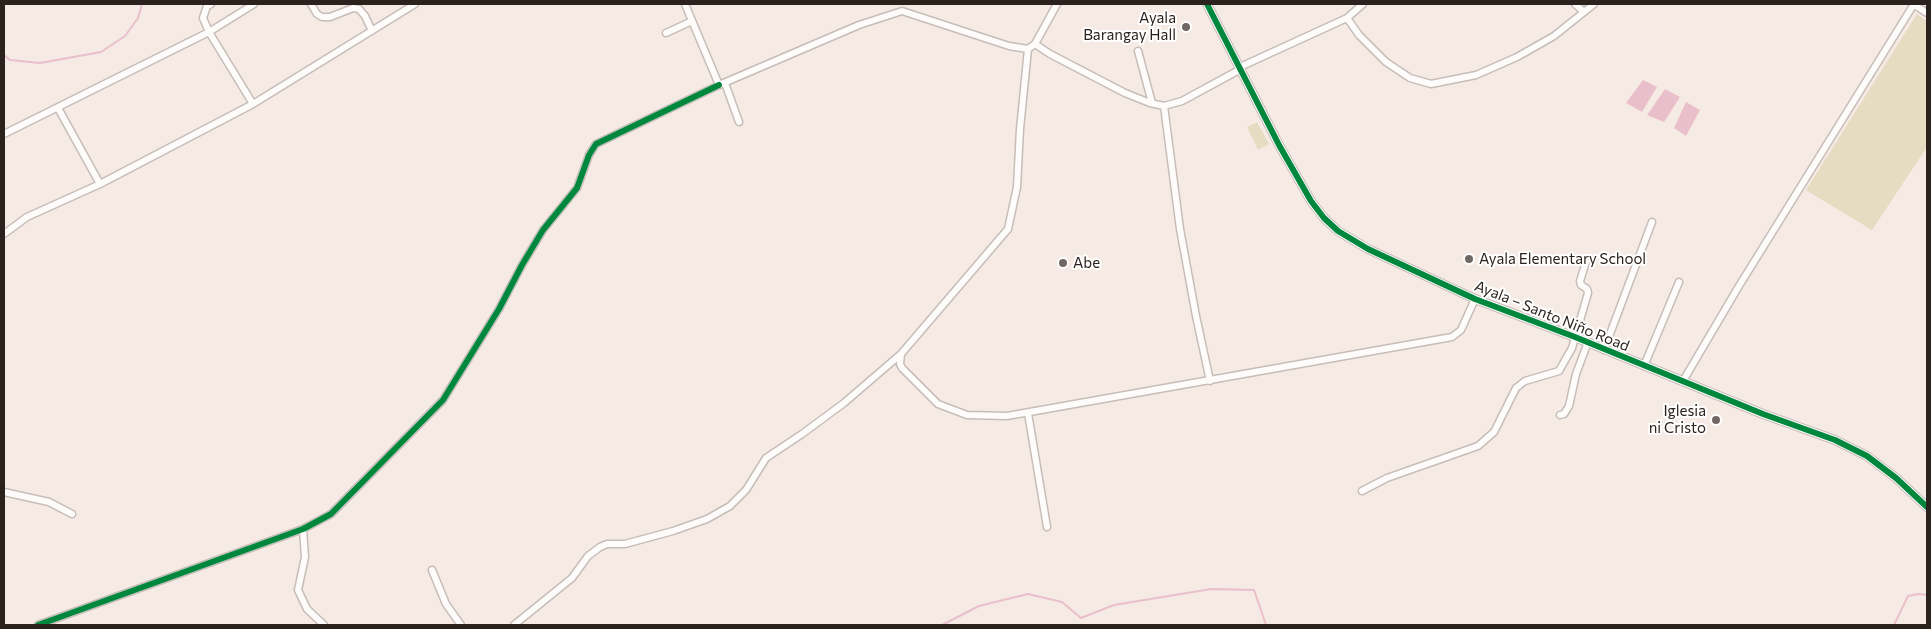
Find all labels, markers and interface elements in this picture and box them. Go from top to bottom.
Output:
place label: Ayala Barangay Hall [1083,9,1176,44]
marker: Ayala Barangay Hall [1180,21,1192,33]
place label: Ayala Elementary School [1479,250,1646,268]
marker: Ayala Elementary School [1463,253,1475,265]
place label: Abe [1073,254,1100,272]
marker: Abe [1057,257,1069,269]
street label: Ayala – Santo Niño Road [1472,277,1632,355]
place label: Iglesia ni Cristo [1649,402,1706,437]
marker: Iglesia ni Cristo [1710,414,1722,426]

